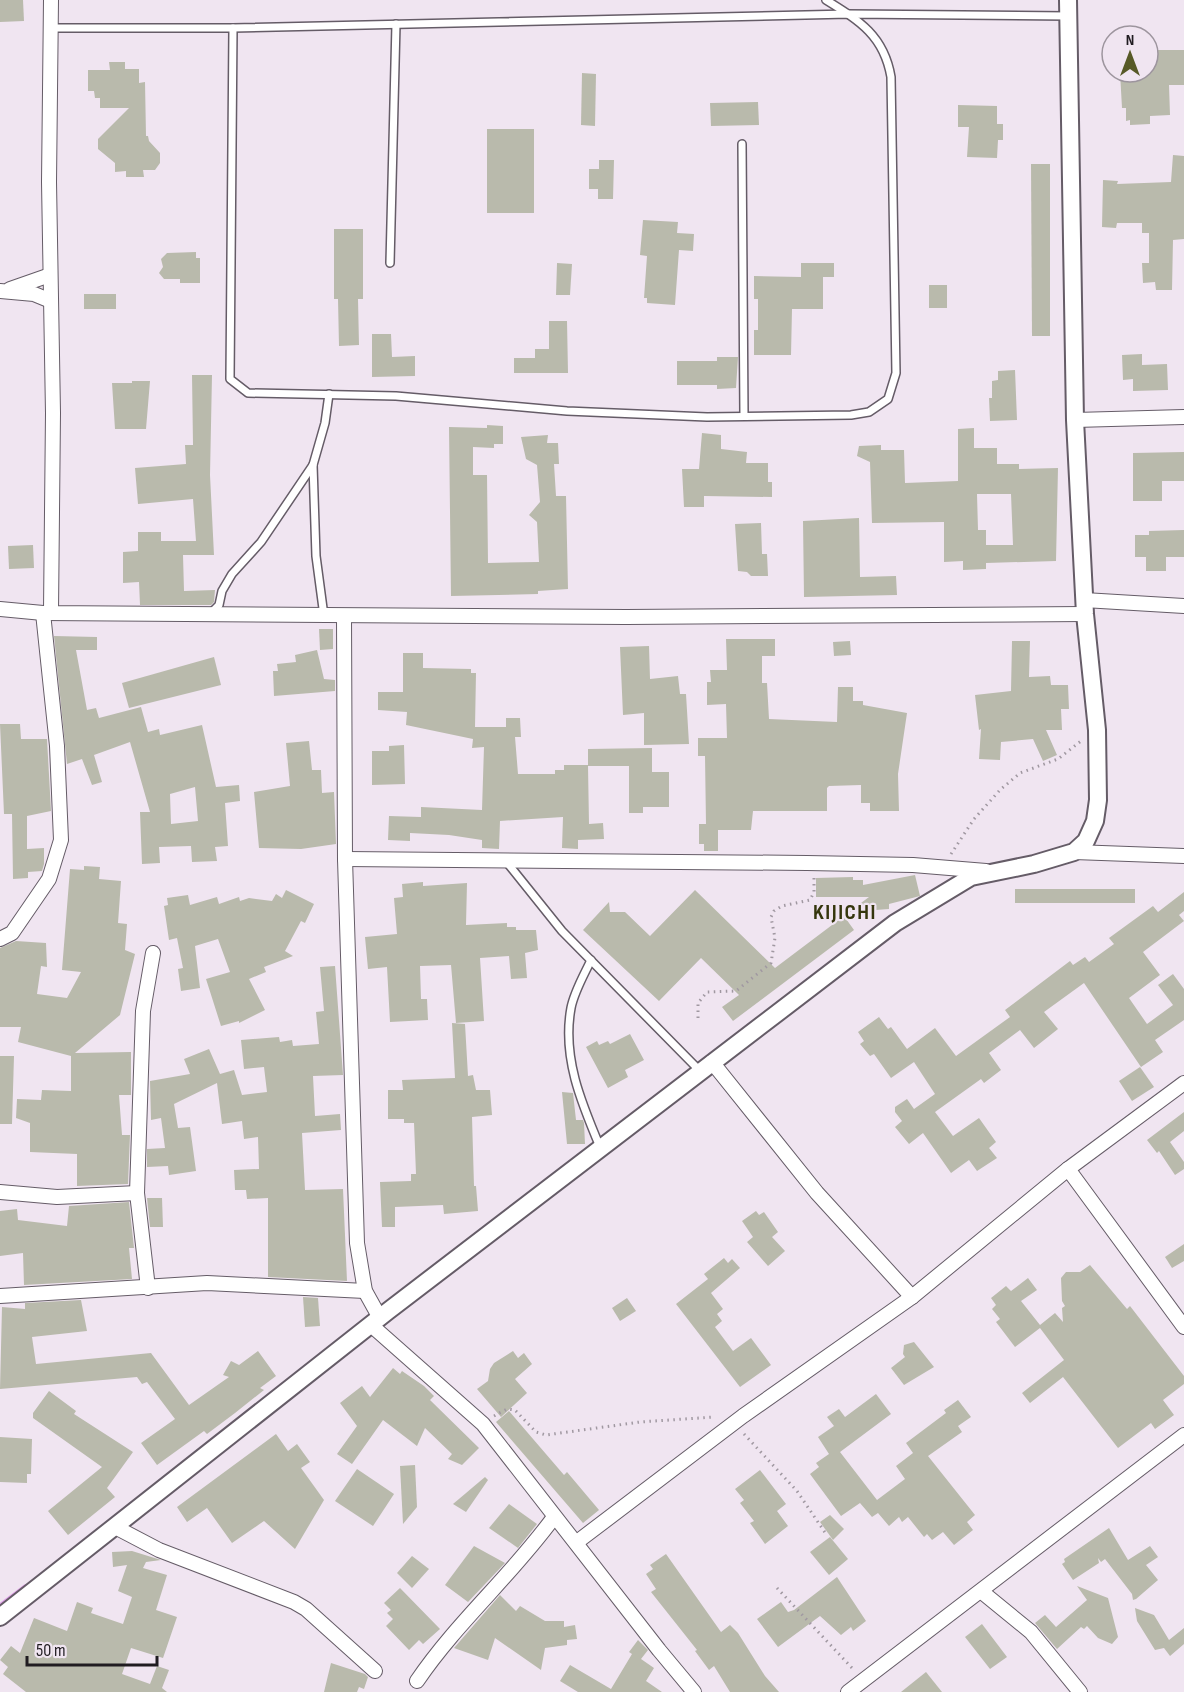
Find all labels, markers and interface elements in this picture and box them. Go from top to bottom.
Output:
north arrow [1100,24,1160,84]
text: N [1126,31,1134,50]
district label: KIJICHI [813,899,877,926]
scale bar [27,1629,158,1667]
text: 50 m [36,1640,66,1661]

